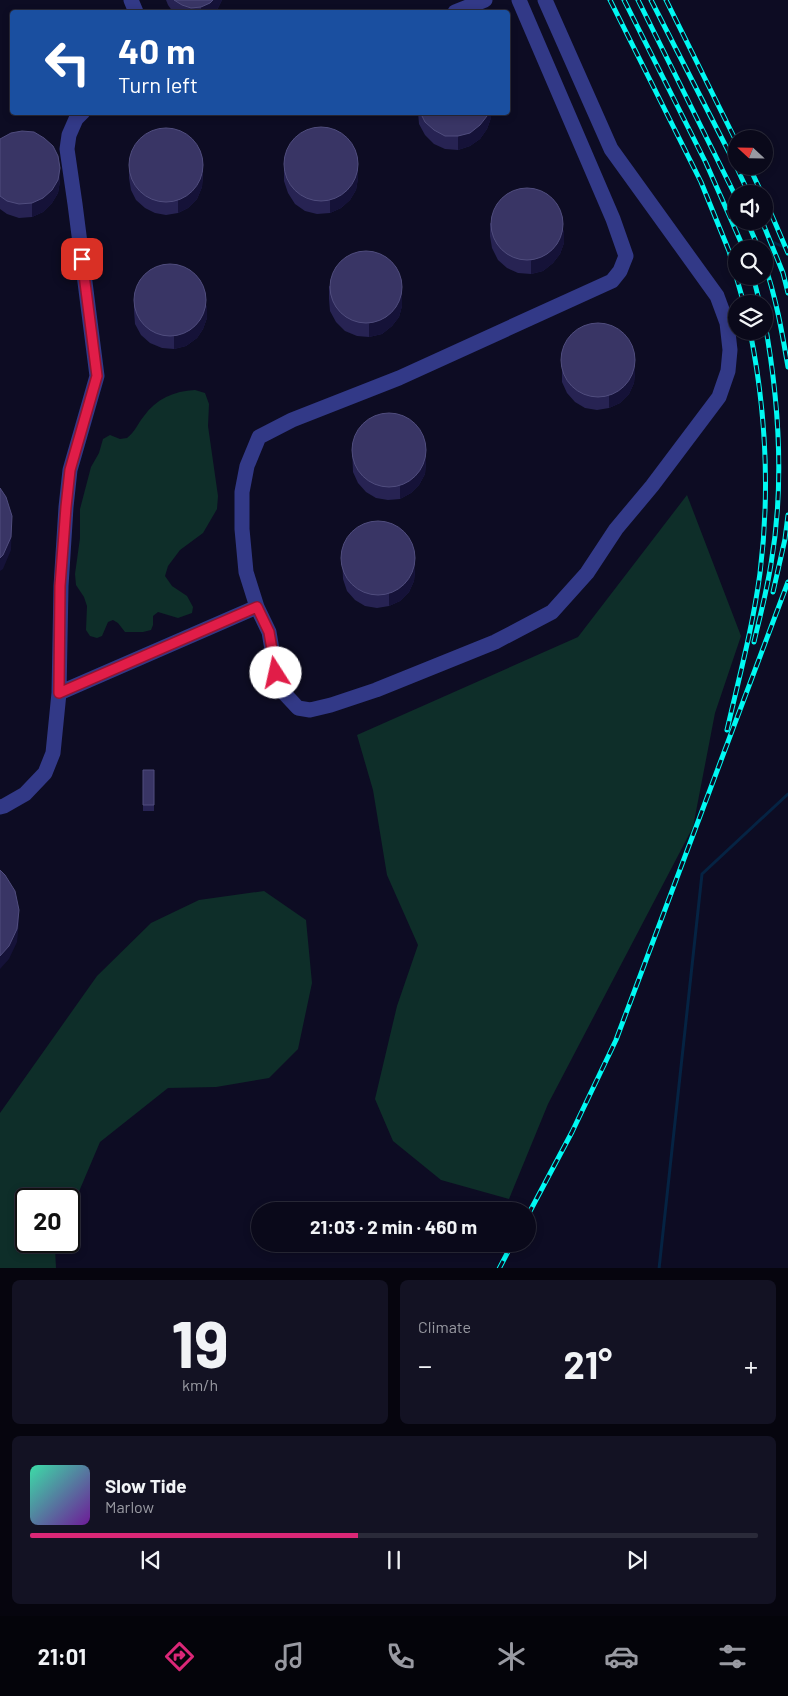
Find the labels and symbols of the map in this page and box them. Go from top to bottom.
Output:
north arrow [728,130,772,175]
pin [61,238,103,280]
position arrow [249,646,301,698]
speed limit sign: 20 [15,1188,80,1253]

